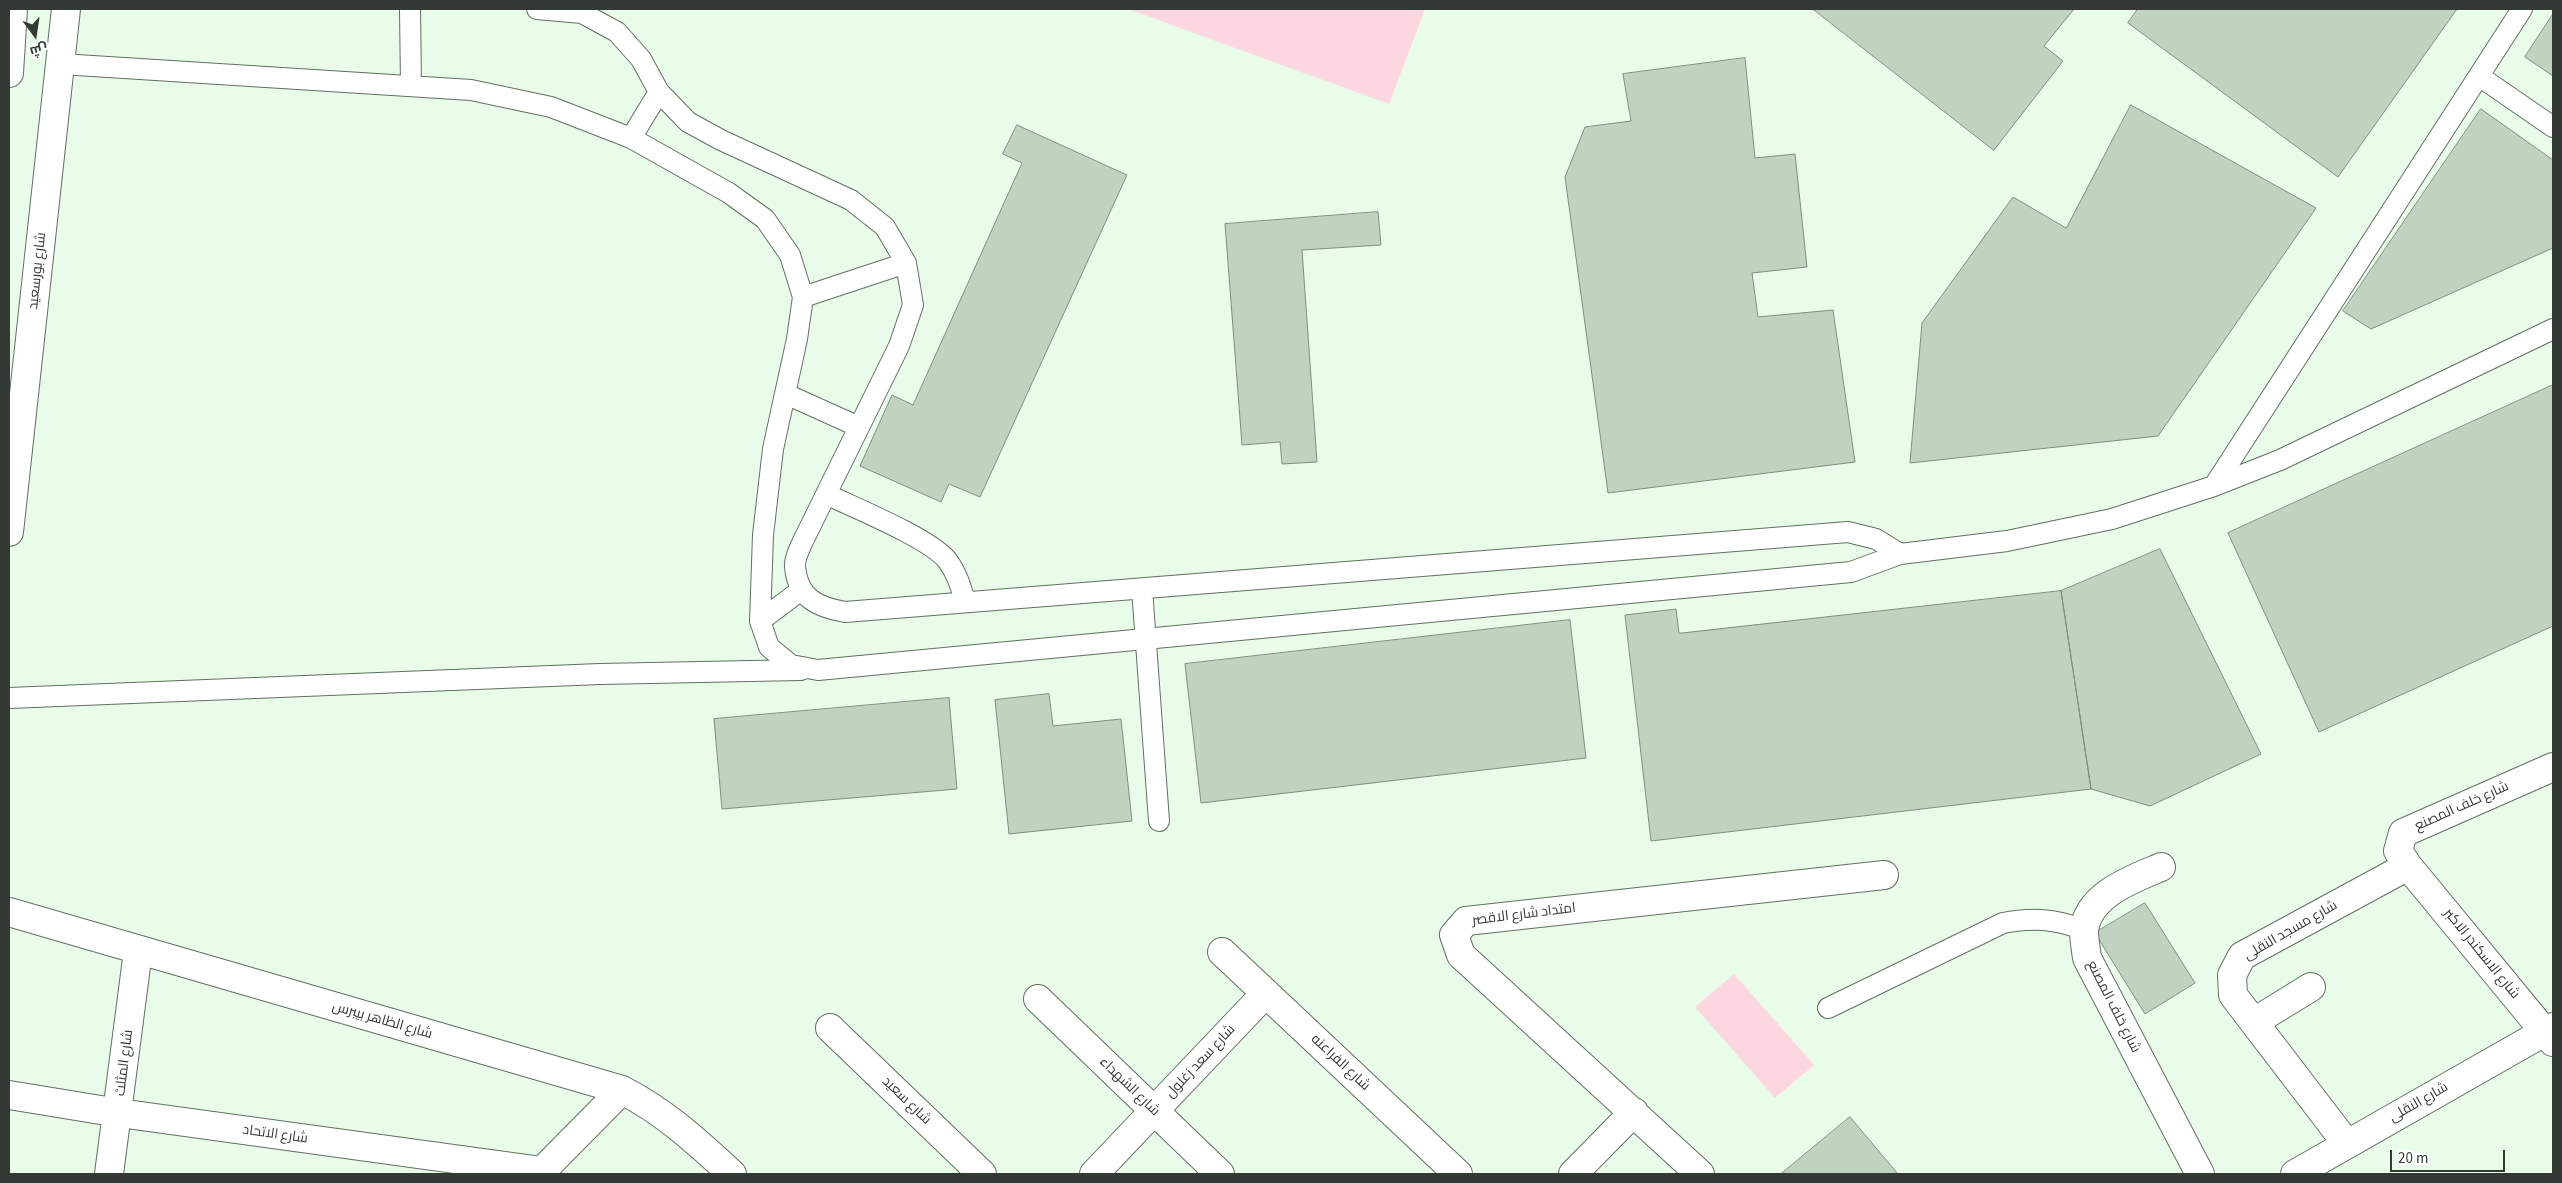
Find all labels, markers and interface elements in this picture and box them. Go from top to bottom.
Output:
north arrow [10,10,60,60]
text: ش [27,38,50,61]
street label: شارع بورسعيد [26,232,50,310]
street label: شارع خلف المصنع [2412,779,2512,835]
street label: شارع مسجد النقلى [2241,897,2341,965]
street label: امتداد شارع الاقصر [1471,900,1577,930]
street label: شارع الاسكندر الاكبر [2439,905,2523,1003]
street label: شارع خلف المصنع [2082,958,2144,1056]
street label: شارع الظاهر بيبرس [330,999,434,1043]
street label: شارع سعد زغلول [1163,1022,1239,1102]
street label: شارع المثلث [113,1029,137,1097]
street label: شارع الفراعنه [1307,1031,1373,1095]
street label: شارع الشهداء [1095,1054,1163,1120]
street label: شارع سعيد [878,1073,934,1129]
street label: شارع النقلى [2387,1079,2451,1127]
street label: شارع الاتحاد [241,1122,309,1148]
scale bar [2392,1140,2507,1172]
text: 20 m [2398,1148,2428,1169]

